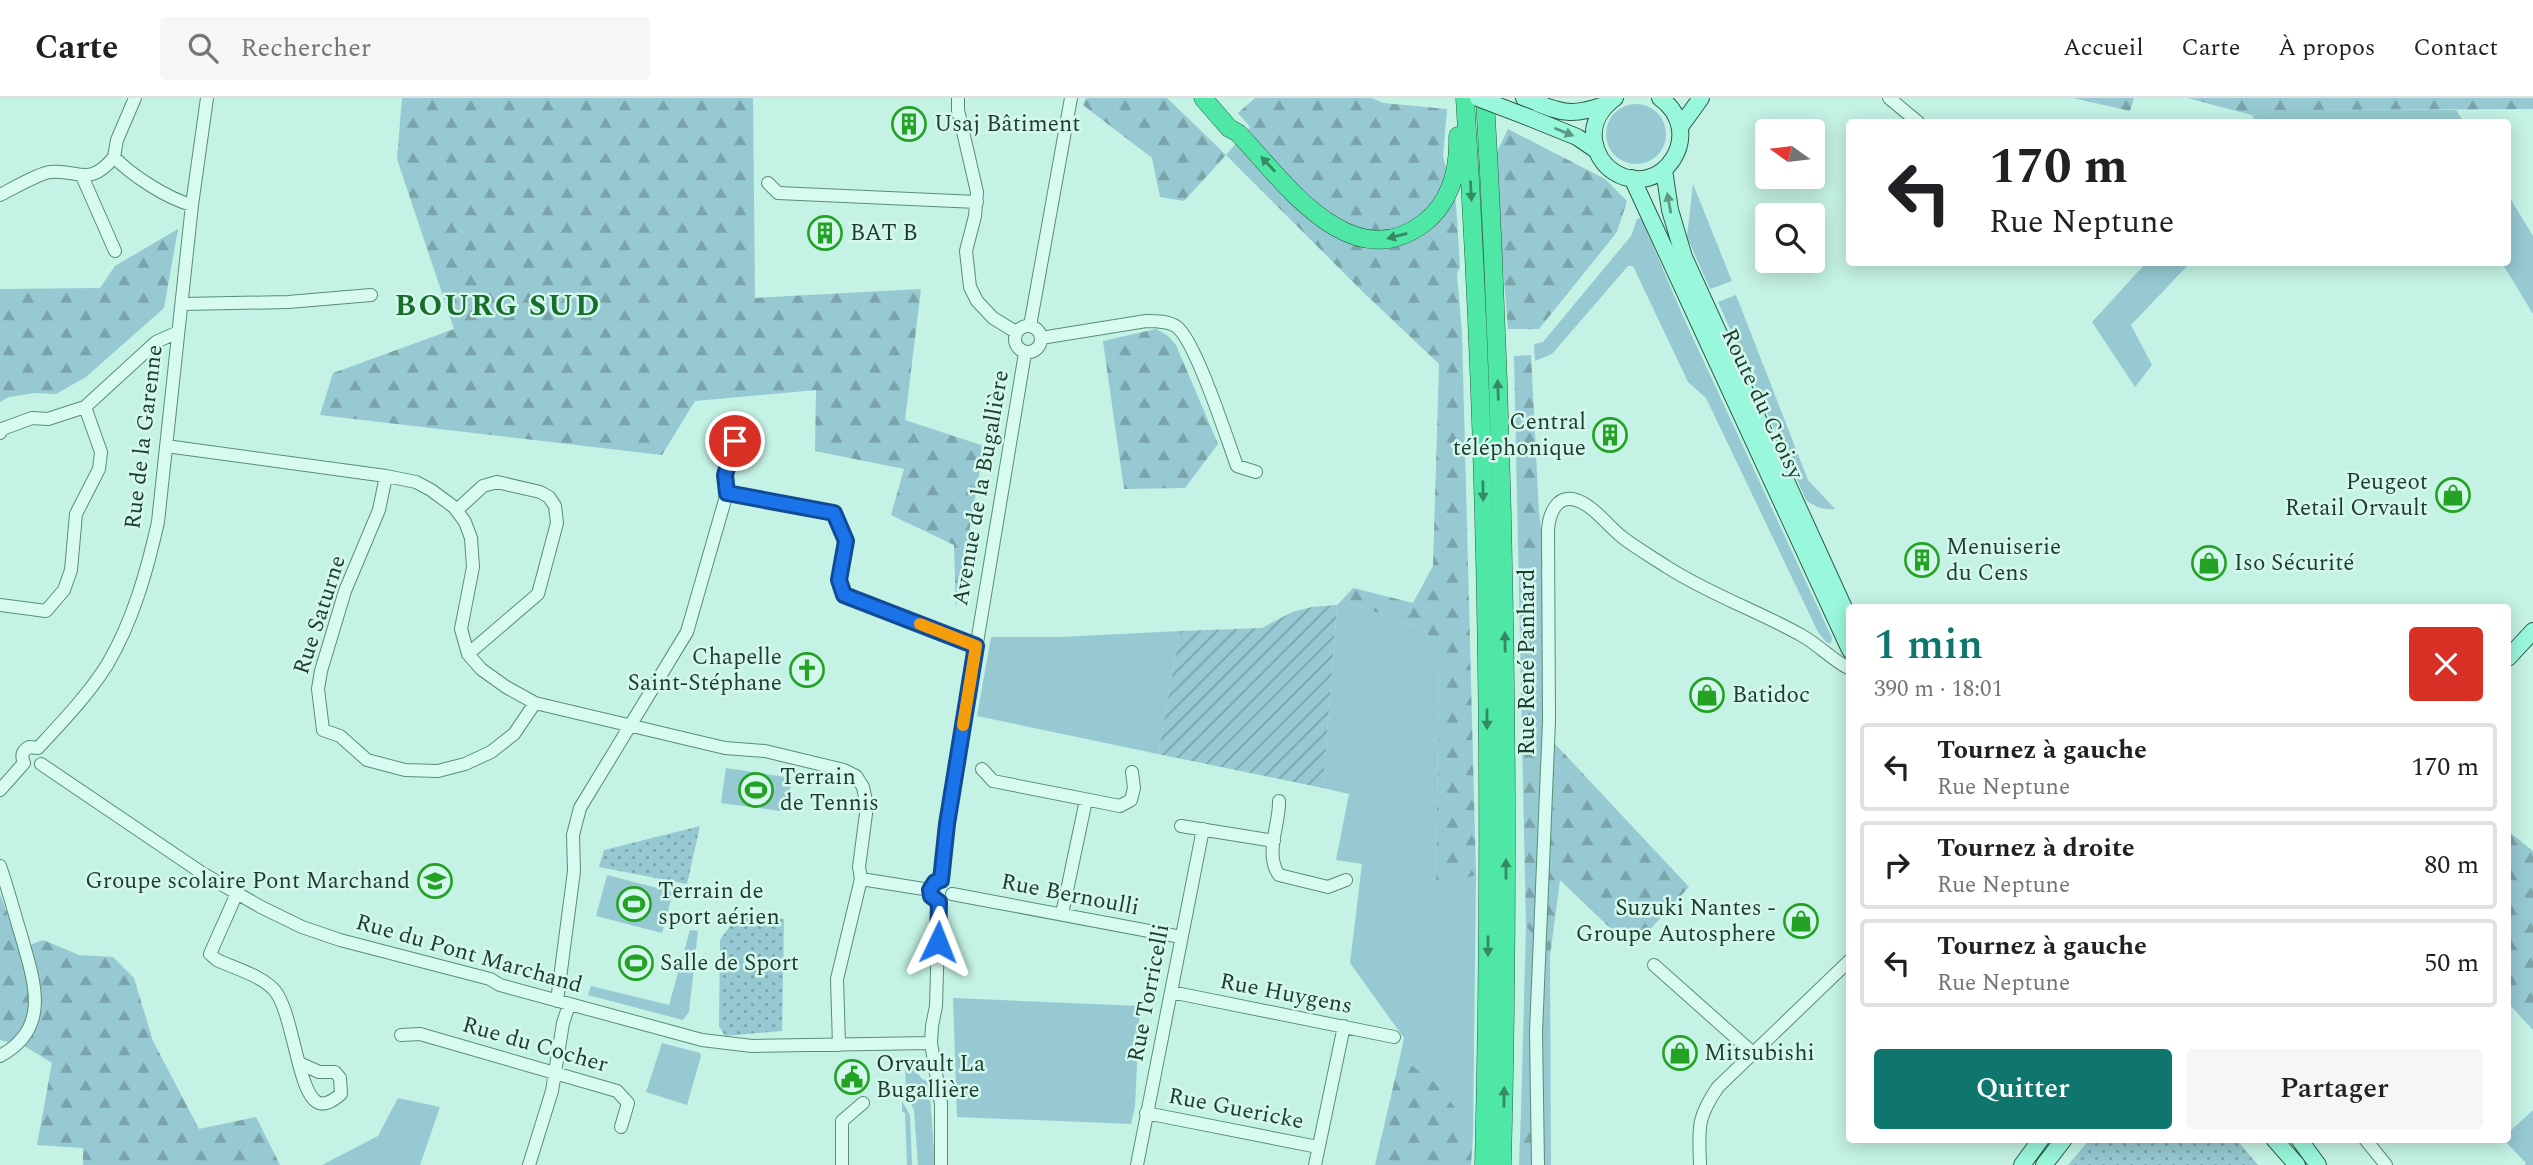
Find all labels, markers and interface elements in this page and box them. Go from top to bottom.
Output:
search box [160,17,650,80]
text: Carte [35,23,118,73]
text: Rechercher [240,28,371,68]
icon: search [184,29,222,67]
text: Accueil [2063,30,2143,66]
text: Carte [2181,30,2240,66]
text: À propos [2278,30,2375,66]
text: Contact [2413,30,2498,66]
building icon: Usaj Bâtiment [890,105,928,143]
place label: Usaj Bâtiment [934,107,1080,142]
north arrow [1755,119,1825,189]
map controls [1755,119,1825,273]
one-way arrow [1554,126,1575,137]
text: 170 m [1989,130,2128,205]
icon: left [1874,147,1965,238]
one-way arrow [1260,155,1276,173]
one-way arrow [1466,180,1477,202]
one-way arrow [1663,192,1674,214]
text: Rue Neptune [1989,198,2174,247]
button: search [1755,203,1825,273]
building icon: BAT B [806,214,844,252]
place label: BAT B [850,216,918,251]
one-way arrow [1385,231,1407,242]
district label: BOURG SUD [395,283,601,329]
street label: Route du Croisy [1712,323,1813,486]
street label: Rue de la Garenne [115,343,173,531]
street label: Avenue de la Bugallière [943,367,1019,609]
one-way arrow [1493,379,1504,401]
place label: Central téléphonique [1453,405,1586,466]
pin [705,411,765,471]
building icon: Central téléphonique [1591,416,1629,454]
icon: arrive [716,422,754,460]
place label: Peugeot Retail Orvault [2285,465,2428,526]
shop icon: Peugeot Retail Orvault [2434,476,2472,514]
one-way arrow [1478,481,1489,503]
place label: Menuiserie du Cens [1946,530,2061,591]
building icon: Menuiserie du Cens [1903,541,1941,579]
shop icon: Iso Sécurité [2190,544,2228,582]
place label: Iso Sécurité [2234,546,2354,581]
street label: Rue Saturne [284,551,356,679]
street label: Rue René Panhard [1510,568,1545,755]
text: 1 min [1874,614,1983,677]
button: close [2409,627,2483,701]
one-way arrow [1499,631,1511,653]
place label: Chapelle Saint-Stéphane [627,640,782,701]
church icon: Chapelle Saint-Stéphane [788,651,826,689]
text: 390 m · 18:01 [1874,672,2003,707]
shop icon: Batidoc [1688,676,1726,714]
place label: Batidoc [1732,678,1810,713]
one-way arrow [1482,708,1493,730]
text: Tournez à gauche [1937,730,2147,770]
text: 170 m [2411,747,2479,787]
icon: left [1878,748,1916,786]
place label: Terrain de Tennis [780,760,879,821]
text: Rue Neptune [1937,770,2070,805]
sports icon: Terrain de Tennis [737,771,775,809]
text: Tournez à droite [1937,828,2135,868]
text: 80 m [2424,845,2479,885]
icon: right [1878,846,1916,884]
one-way arrow [1501,858,1512,880]
school or university icon: Groupe scolaire Pont Marchand [416,862,454,900]
place label: Groupe scolaire Pont Marchand [85,864,410,899]
street label: Rue Bernoulli [998,864,1142,926]
text: Rue Neptune [1937,868,2070,903]
place label: Terrain de sport aérien [658,874,780,935]
sports icon: Terrain de sport aérien [615,885,653,923]
place label: Suzuki Nantes - Groupe Autosphere [1576,891,1776,952]
shop icon: Suzuki Nantes - Groupe Autosphere [1782,902,1820,940]
street label: Rue du Pont Marchand [351,905,587,1003]
position arrow [901,905,975,979]
street label: Rue Torricelli [1118,921,1180,1065]
text: Tournez à gauche [1937,926,2147,966]
one-way arrow [1482,936,1494,958]
text: 50 m [2424,943,2479,983]
sports icon: Salle de Sport [617,944,655,982]
icon: left [1878,944,1916,982]
place label: Salle de Sport [660,946,799,981]
street label: Rue Huygens [1217,964,1355,1024]
text: Rue Neptune [1937,966,2070,1001]
street label: Rue du Cocher [458,1007,612,1083]
shop icon: Mitsubishi [1661,1034,1699,1072]
place label: Mitsubishi [1704,1036,1815,1071]
place label: Orvault La Bugallière [876,1047,985,1108]
button: Quitter [1874,1049,2172,1129]
button: Partager [2186,1049,2483,1129]
public building icon: Orvault La Bugallière [833,1058,871,1096]
street label: Rue Guericke [1165,1079,1307,1139]
one-way arrow [1498,1086,1510,1108]

